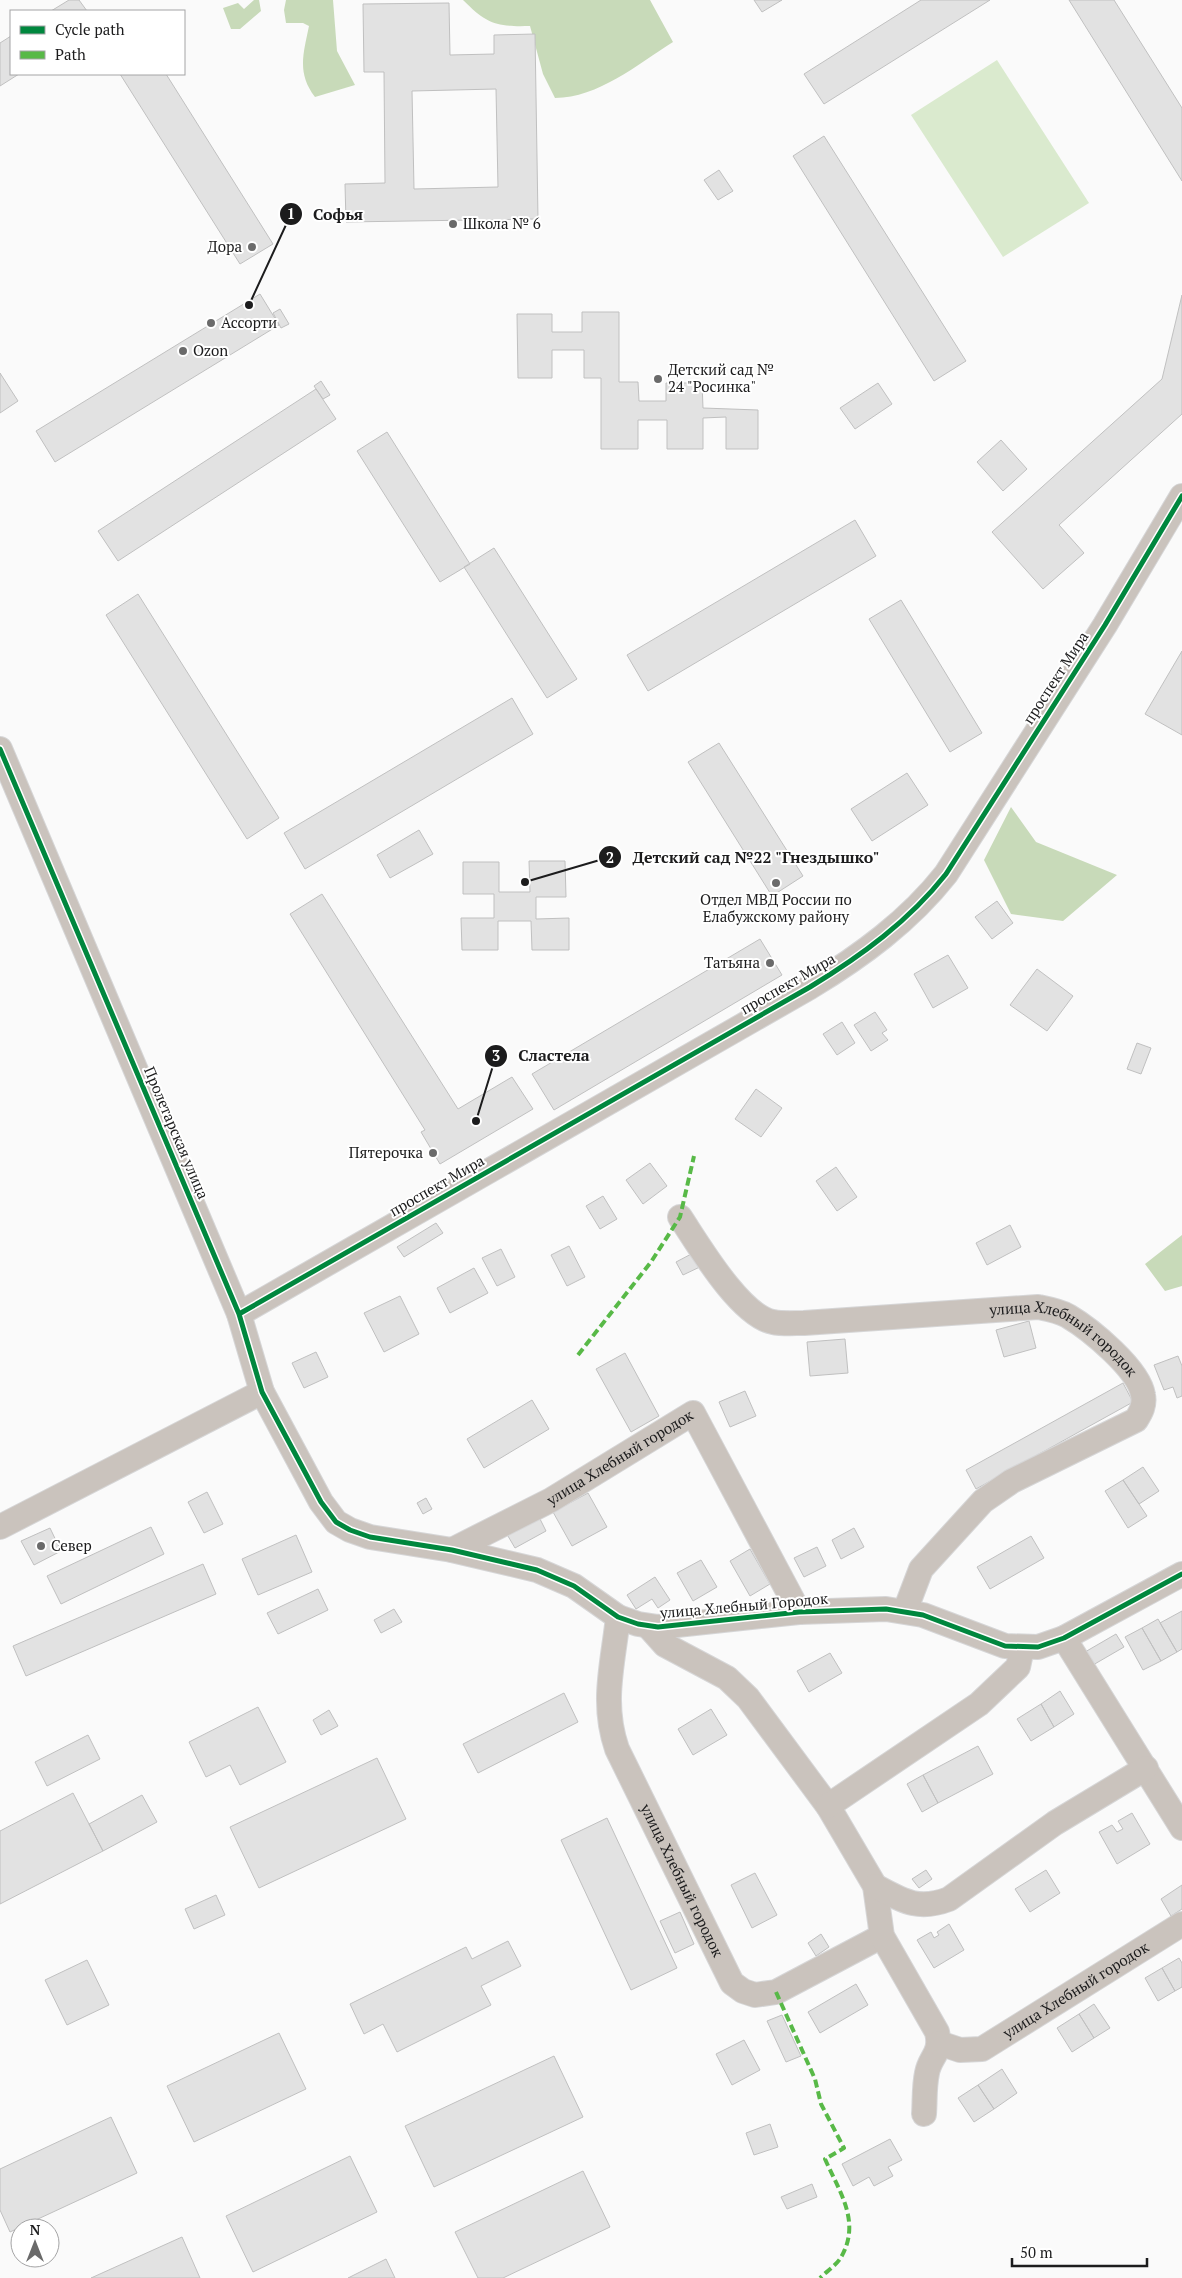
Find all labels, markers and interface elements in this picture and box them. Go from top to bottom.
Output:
legend [10,10,185,75]
text: Cycle path [55,19,125,39]
text: Path [55,44,86,64]
callout: Софья [278,199,373,230]
text: 1 [287,203,295,223]
text: Софья [313,203,363,225]
place label: Школа № 6 [463,213,541,233]
marker: Школа № 6 [447,218,459,230]
place label: Дора [208,236,242,256]
marker: Дора [246,241,258,253]
place label: Ассорти [221,312,277,332]
marker: Ассорти [205,317,217,329]
place label: Ozon [193,340,228,360]
marker: Ozon [177,345,189,357]
place label: Детский сад № 24 "Росинка" [668,359,774,396]
marker: Детский сад № 24 "Росинка" [652,373,664,385]
street label: проспект Мира [1018,627,1093,728]
callout: Детский сад №22 "Гнездышко" [597,842,890,873]
text: Детский сад №22 "Гнездышко" [633,846,879,868]
text: 2 [606,847,614,867]
marker: Отдел МВД России по Елабужскому району [770,877,782,889]
place label: Отдел МВД России по Елабужскому району [700,889,852,926]
street label: проспект Мира [736,948,839,1018]
place label: Татьяна [704,952,760,972]
marker: Татьяна [764,957,776,969]
callout: Сластела [484,1040,600,1071]
text: Сластела [518,1044,590,1066]
text: 3 [492,1045,500,1065]
street label: Пролетарская улица [140,1063,214,1202]
place label: Пятерочка [349,1142,423,1162]
marker: Пятерочка [427,1147,439,1159]
street label: проспект Мира [385,1150,488,1220]
street label: улица Хлебный городок [988,1296,1143,1381]
street label: улица Хлебный городок [542,1404,697,1510]
place label: Север [51,1535,92,1555]
marker: Север [35,1540,47,1552]
street label: улица Хлебный Городок [658,1588,830,1622]
street label: улица Хлебный городок [636,1799,729,1961]
street label: улица Хлебный городок [998,1936,1153,2043]
north arrow [10,2218,60,2268]
text: N [30,2220,41,2239]
scale bar [1012,2236,1147,2268]
text: 50 m [1020,2242,1053,2262]

